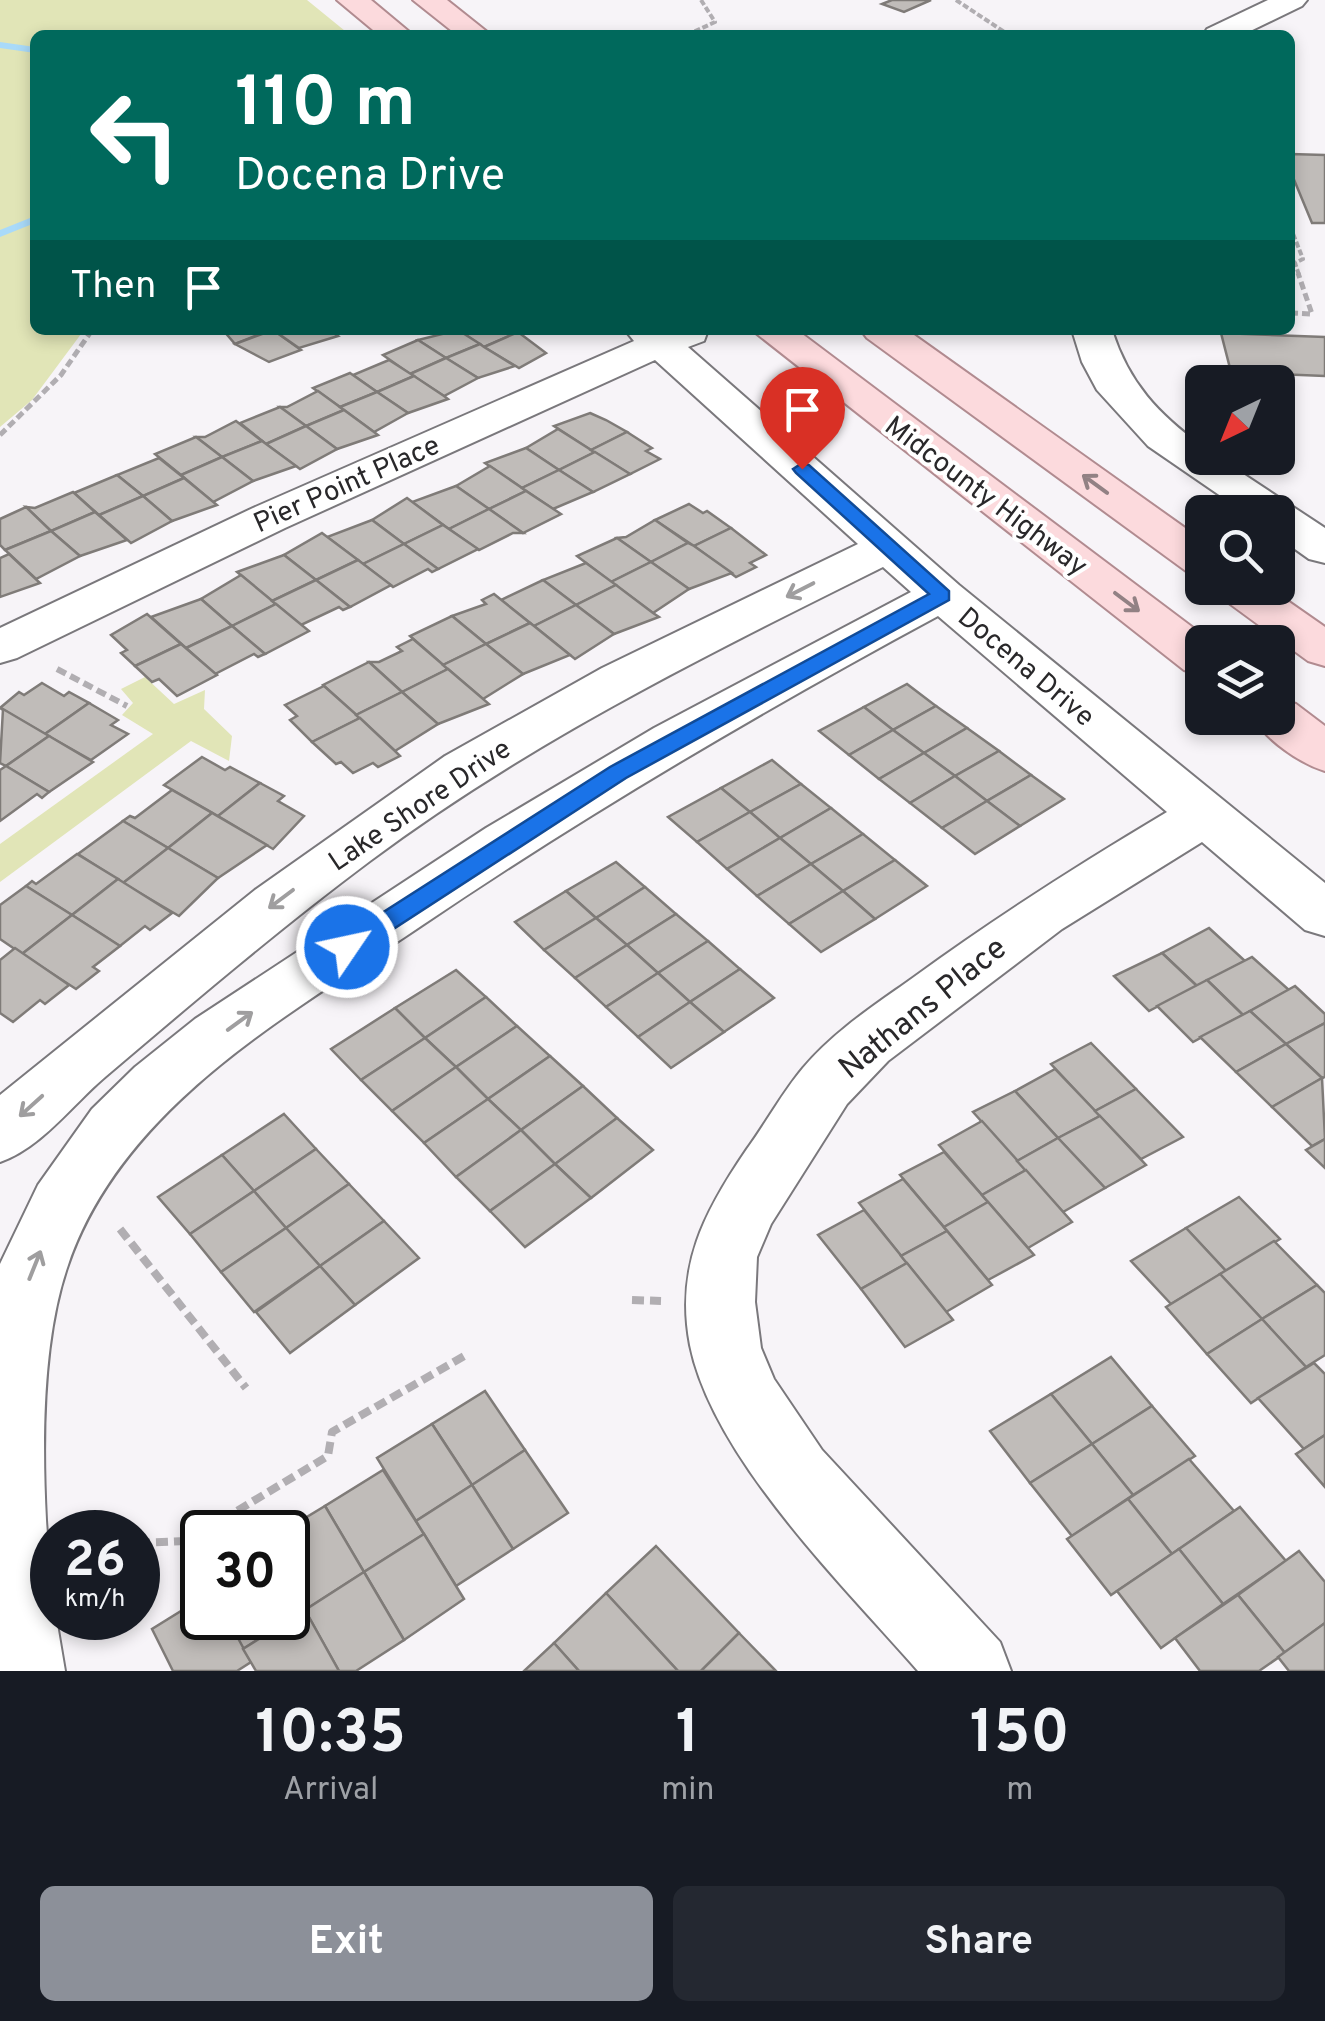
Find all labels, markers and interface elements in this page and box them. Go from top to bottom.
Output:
text: 110 m [235,62,416,151]
icon: left [70,70,200,200]
text: Docena Drive [235,149,505,206]
icon: arrive [176,260,231,315]
text: Then [70,263,156,312]
north arrow [1185,365,1295,475]
map controls [1185,365,1295,735]
pin [760,367,845,470]
icon: arrive [775,382,830,437]
street label: Midcounty Highway [876,409,1094,586]
street label: Pier Point Place [249,429,446,543]
one-way arrow [1082,474,1109,495]
button: search [1185,495,1295,605]
one-way arrow [786,581,816,600]
one-way arrow [1114,590,1140,612]
street label: Docena Drive [949,601,1101,736]
button: layers [1185,625,1295,735]
street label: Lake Shore Drive [322,732,519,881]
one-way arrow [268,888,295,909]
position arrow [295,895,399,999]
street label: Nathans Place [832,929,1016,1089]
one-way arrow [226,1010,253,1031]
one-way arrow [19,1094,44,1117]
one-way arrow [27,1250,45,1281]
speed limit sign: 30 [180,1510,310,1640]
text: 26 [64,1531,126,1594]
text: km/h [65,1584,125,1616]
text: 10:35 [255,1698,406,1774]
text: 1 [676,1698,700,1774]
text: 150 [970,1698,1070,1774]
text: Arrival [283,1771,378,1811]
text: min [661,1771,714,1811]
text: m [1006,1771,1033,1811]
button: Exit [40,1886,653,2001]
button: Share [673,1886,1285,2001]

